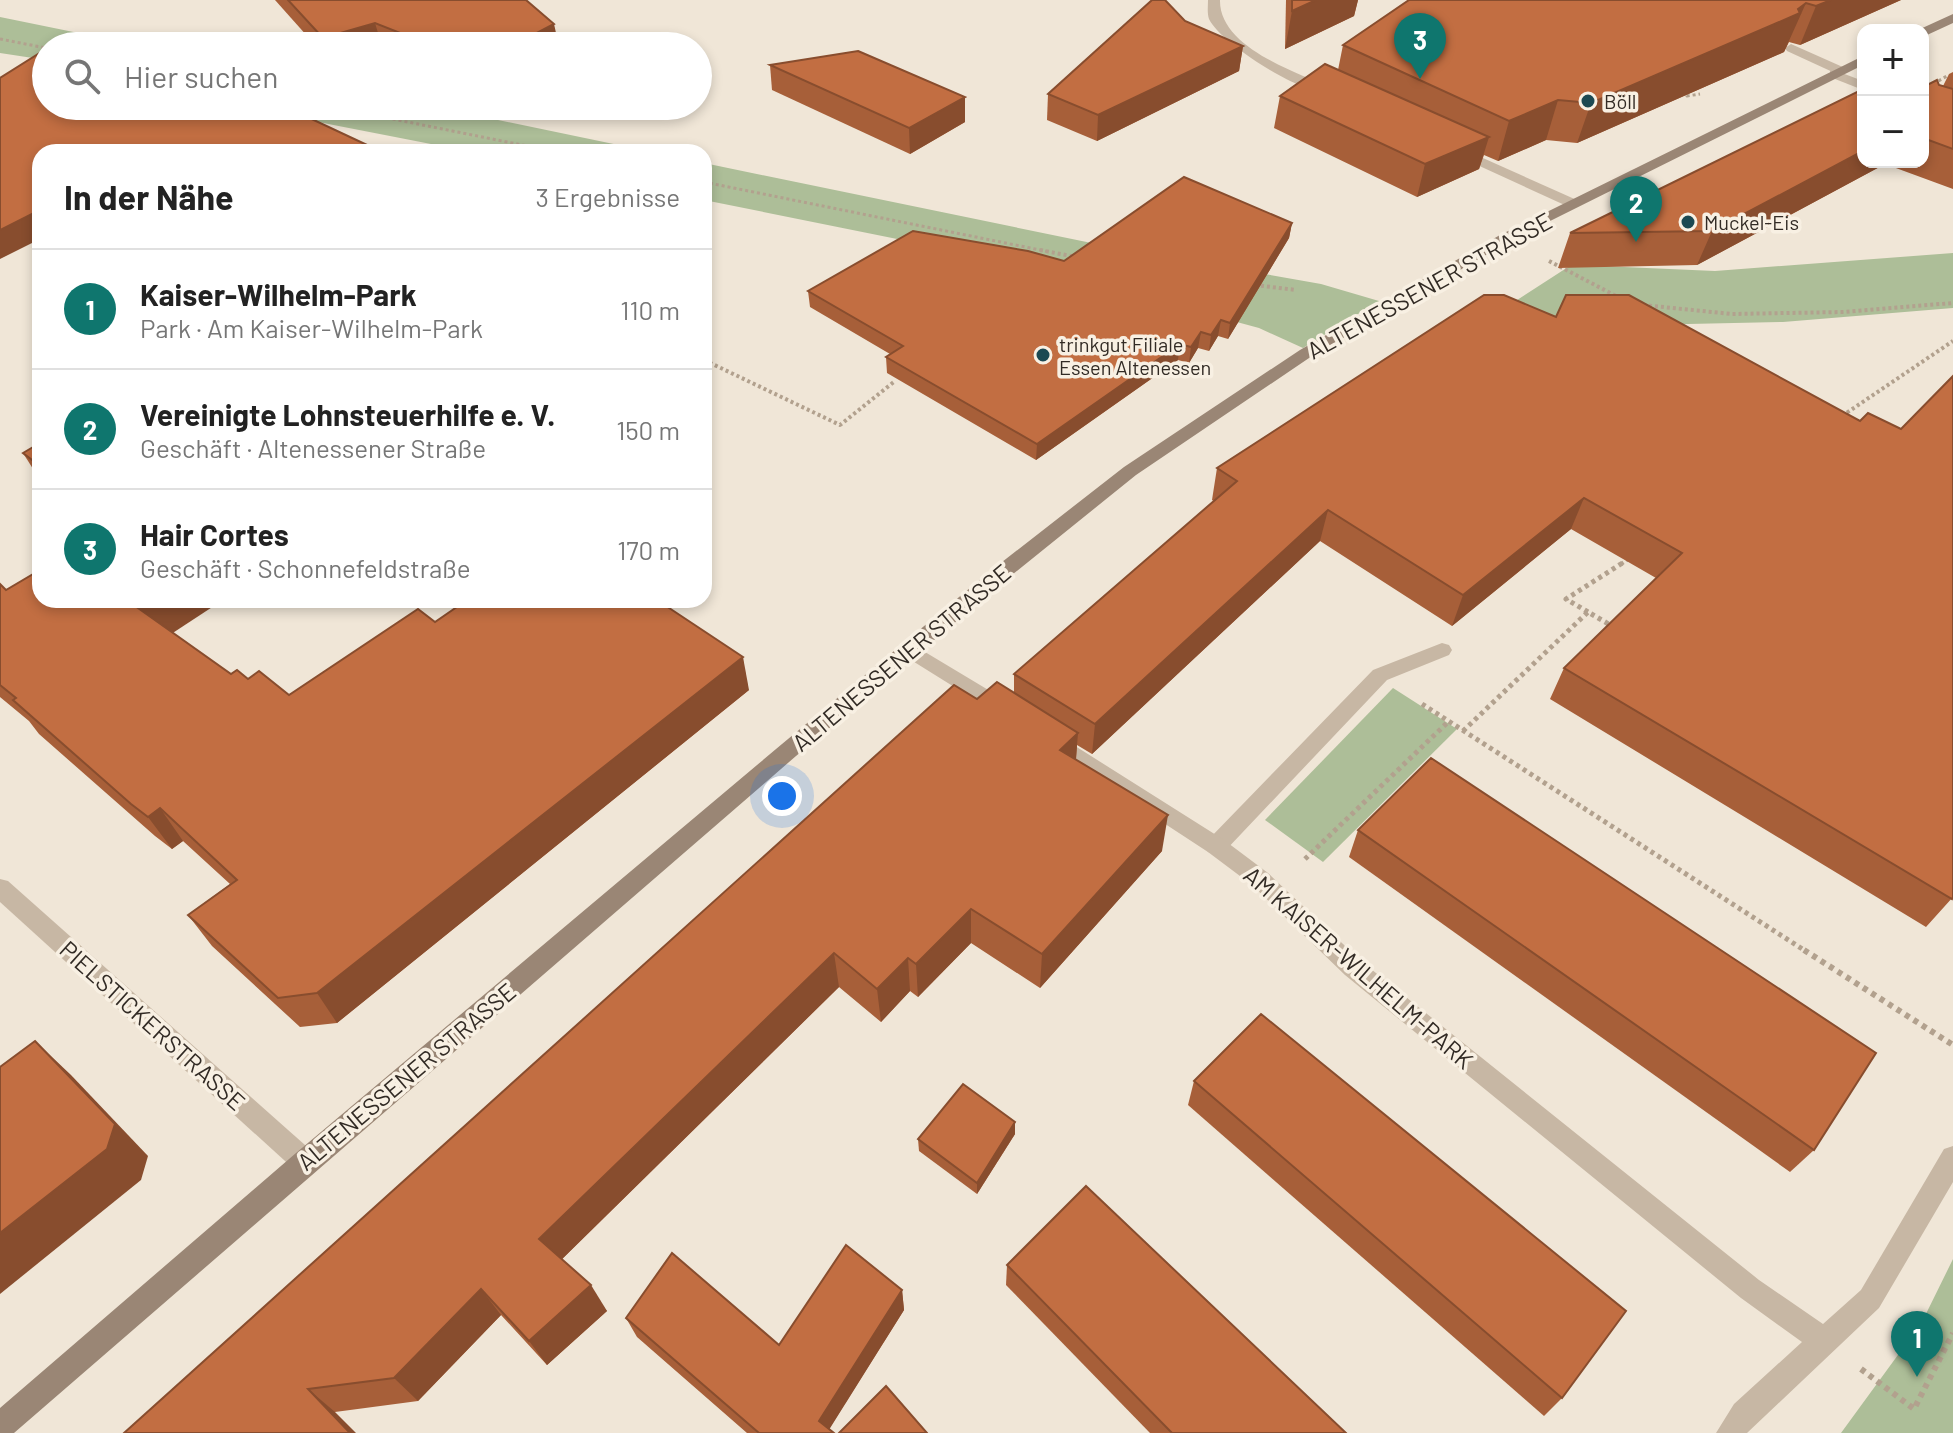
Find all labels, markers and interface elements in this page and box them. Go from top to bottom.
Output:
pin: 3 [1394,13,1446,79]
map controls [1857,24,1929,168]
button: + [1857,24,1929,96]
search box [32,32,712,120]
icon: search [60,54,104,98]
text: Hier suchen [124,58,278,94]
place label: Böll [1604,89,1636,113]
marker: Böll [1579,92,1597,110]
button: − [1857,96,1929,168]
text: In der Nähe [64,176,234,217]
pin: 2 [1610,176,1662,242]
text: 3 Ergebnisse [535,181,680,212]
street label: ALTENESSENER STRASSE [1301,205,1557,365]
place label: Muckel-Eis [1704,210,1799,234]
marker: Muckel-Eis [1679,213,1697,231]
text: Kaiser-Wilhelm-Park [140,276,417,312]
text: 1 [85,294,95,325]
text: 110 m [620,294,680,325]
text: Park · Am Kaiser-Wilhelm-Park [140,312,483,343]
place label: trinkgut Filiale Essen Altenessen [1059,332,1211,379]
marker: trinkgut Filiale Essen Altenessen [1034,346,1052,364]
text: Vereinigte Lohnsteuerhilfe e. V. [140,396,555,432]
text: 2 [83,414,97,445]
text: 150 m [616,414,680,445]
text: Geschäft · Altenessener Straße [140,432,486,463]
text: Hair Cortes [140,516,289,552]
text: 3 [83,534,97,565]
text: 170 m [617,534,680,565]
text: Geschäft · Schonnefeldstraße [140,552,471,583]
street label: ALTENESSENER STRASSE [786,557,1016,757]
your location [762,776,802,816]
street label: AM KAISER-WILHELM-PARK [1238,860,1480,1075]
street label: PIELSTICKERSTRASSE [54,934,252,1116]
street label: ALTENESSENER STRASSE [291,976,521,1176]
pin: 1 [1891,1311,1943,1377]

